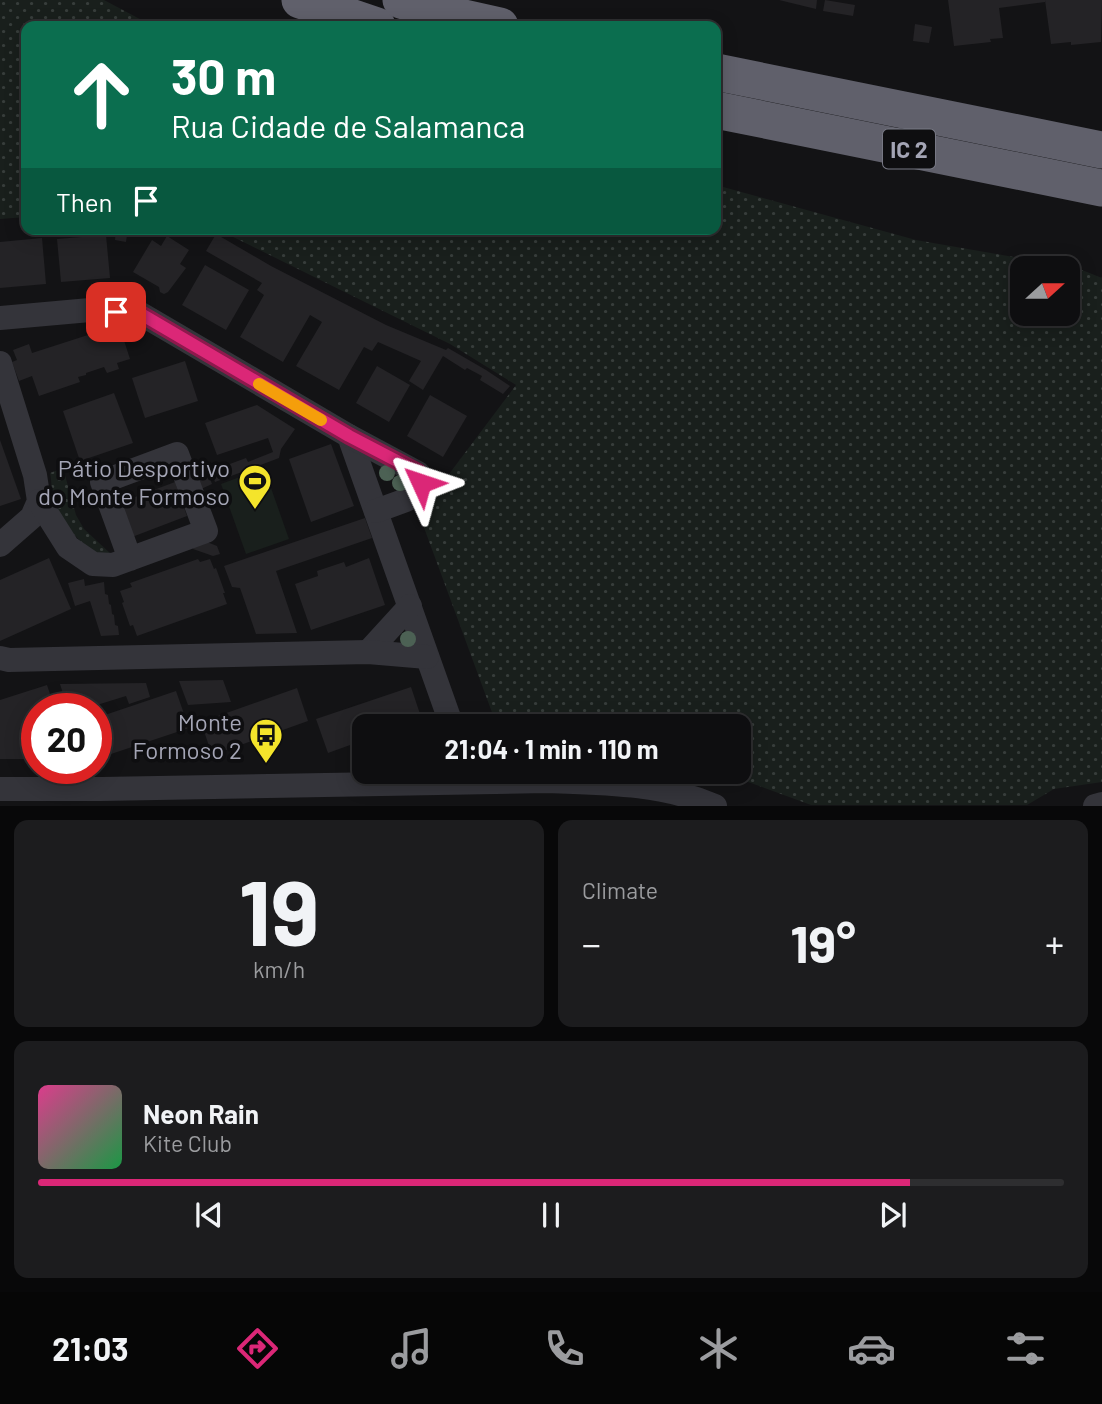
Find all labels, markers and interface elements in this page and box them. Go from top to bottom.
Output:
text: 30 m [171,46,276,105]
icon: ahead [56,49,147,140]
text: Rua Cidade de Salamanca [171,106,525,144]
road number: IC 2 [883,130,935,168]
icon: arrive [127,182,165,220]
text: Then [56,186,113,217]
north arrow [1010,256,1080,326]
map controls [1010,256,1080,326]
pin [86,282,146,342]
icon: arrive [97,293,135,331]
position arrow [384,446,458,520]
place label: Pátio Desportivo do Monte Formoso [38,453,230,510]
sports icon: Pátio Desportivo do Monte Formoso [236,462,274,511]
speed limit sign: 20 [21,693,112,784]
place label: Monte Formoso 2 [132,707,242,764]
bus stop icon: Monte Formoso 2 [247,716,285,765]
text: 21:04 · 1 min · 110 m [445,733,658,764]
text: 19 [239,855,319,964]
text: Climate [582,876,658,904]
text: 19° [790,911,856,973]
text: − [582,920,601,966]
text: + [1045,920,1064,966]
text: km/h [253,955,305,983]
text: Neon Rain [143,1098,259,1129]
text: Kite Club [143,1129,232,1157]
icon: previous [190,1196,228,1234]
icon: pause [532,1196,570,1234]
icon: next [874,1196,912,1234]
icon: directions [233,1324,282,1373]
icon: music [387,1324,436,1373]
icon: phone [540,1324,589,1373]
icon: climate [694,1324,743,1373]
icon: car [847,1324,896,1373]
icon: filters [1001,1324,1050,1373]
text: 21:03 [52,1329,129,1367]

